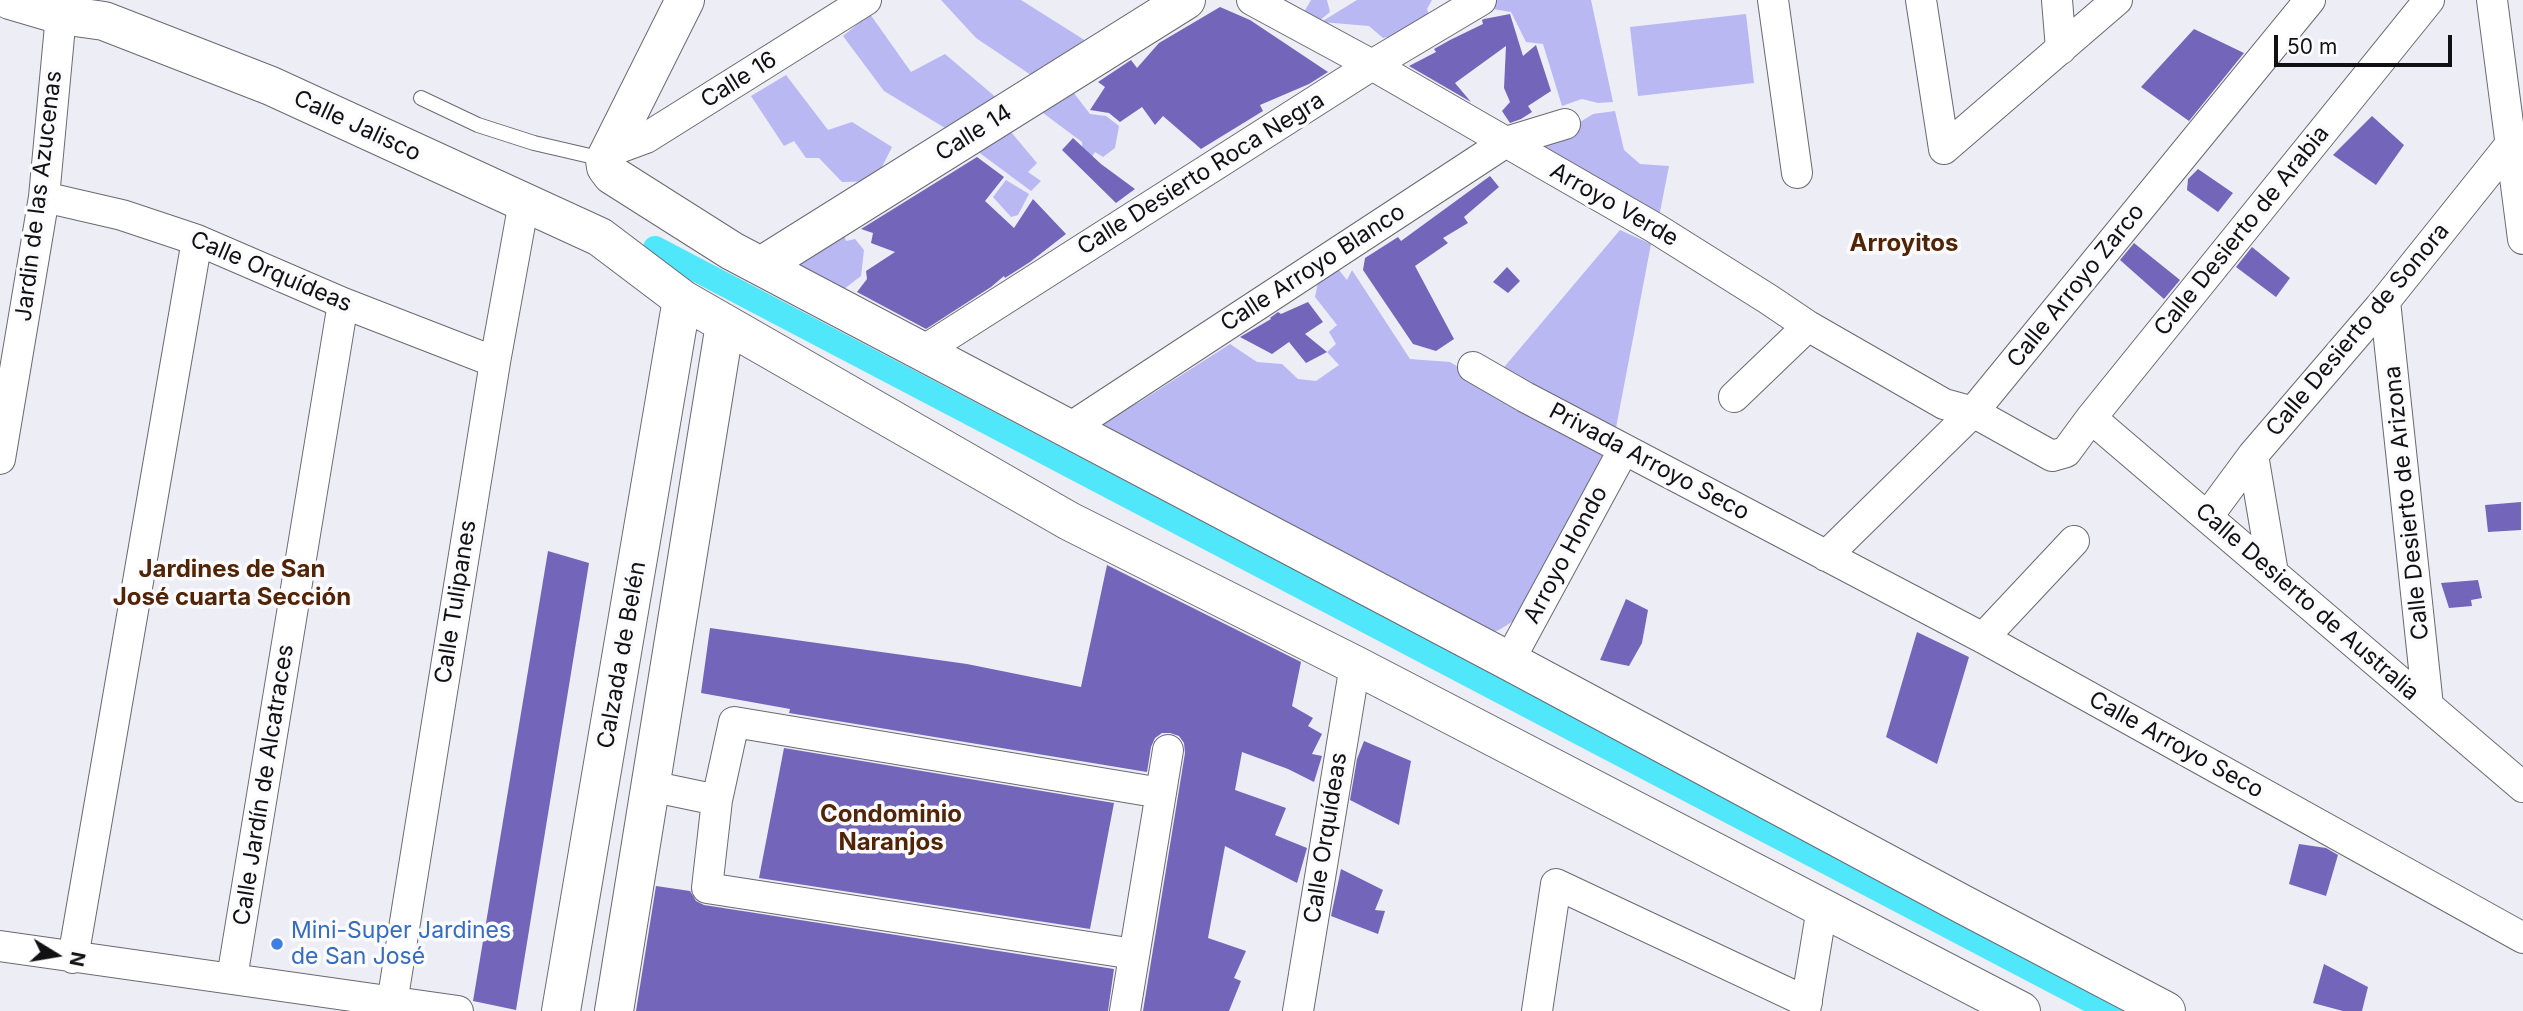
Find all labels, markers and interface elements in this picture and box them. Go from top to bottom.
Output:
scale bar [2278,21,2456,65]
text: 50 m [2287,34,2337,59]
street label: Calle 16 [696,46,782,114]
street label: Jardin de las Azucenas [10,69,68,323]
street label: Calle Jalisco [289,85,425,167]
street label: Calle Desierto Roca Negra [1072,87,1330,261]
street label: Calle 14 [931,99,1017,167]
street label: Calle Desierto de Arabia [2149,120,2335,342]
street label: Arroyo Verde [1545,157,1683,253]
street label: Calle Arroyo Blanco [1216,198,1410,338]
street label: Calle Arroyo Zarco [2002,199,2150,373]
street label: Calle Desierto de Sonora [2261,218,2455,442]
street label: Calle Orquídeas [186,226,356,318]
district label: Arroyitos [1849,230,1959,258]
street label: Calle Desierto de Arizona [2379,365,2435,641]
street label: Privada Arroyo Seco [1544,398,1754,526]
street label: Arroyo Hondo [1518,482,1614,628]
street label: Calle Desierto de Australia [2190,497,2424,707]
street label: Calle Tulipanes [429,518,483,686]
district label: Jardines de San José cuarta Sección [113,556,351,612]
street label: Calzada de Belén [592,559,652,751]
street label: Calle Jardín de Alcatraces [228,642,300,928]
street label: Calle Arroyo Seco [2084,686,2268,804]
street label: Calle Orquídeas [1299,751,1353,925]
district label: Condominio Naranjos [820,801,962,857]
place label: Mini-Super Jardines de San José [291,917,511,971]
north arrow [21,920,91,990]
marker: Mini-Super Jardines de San José [269,936,285,952]
text: N [64,950,90,968]

